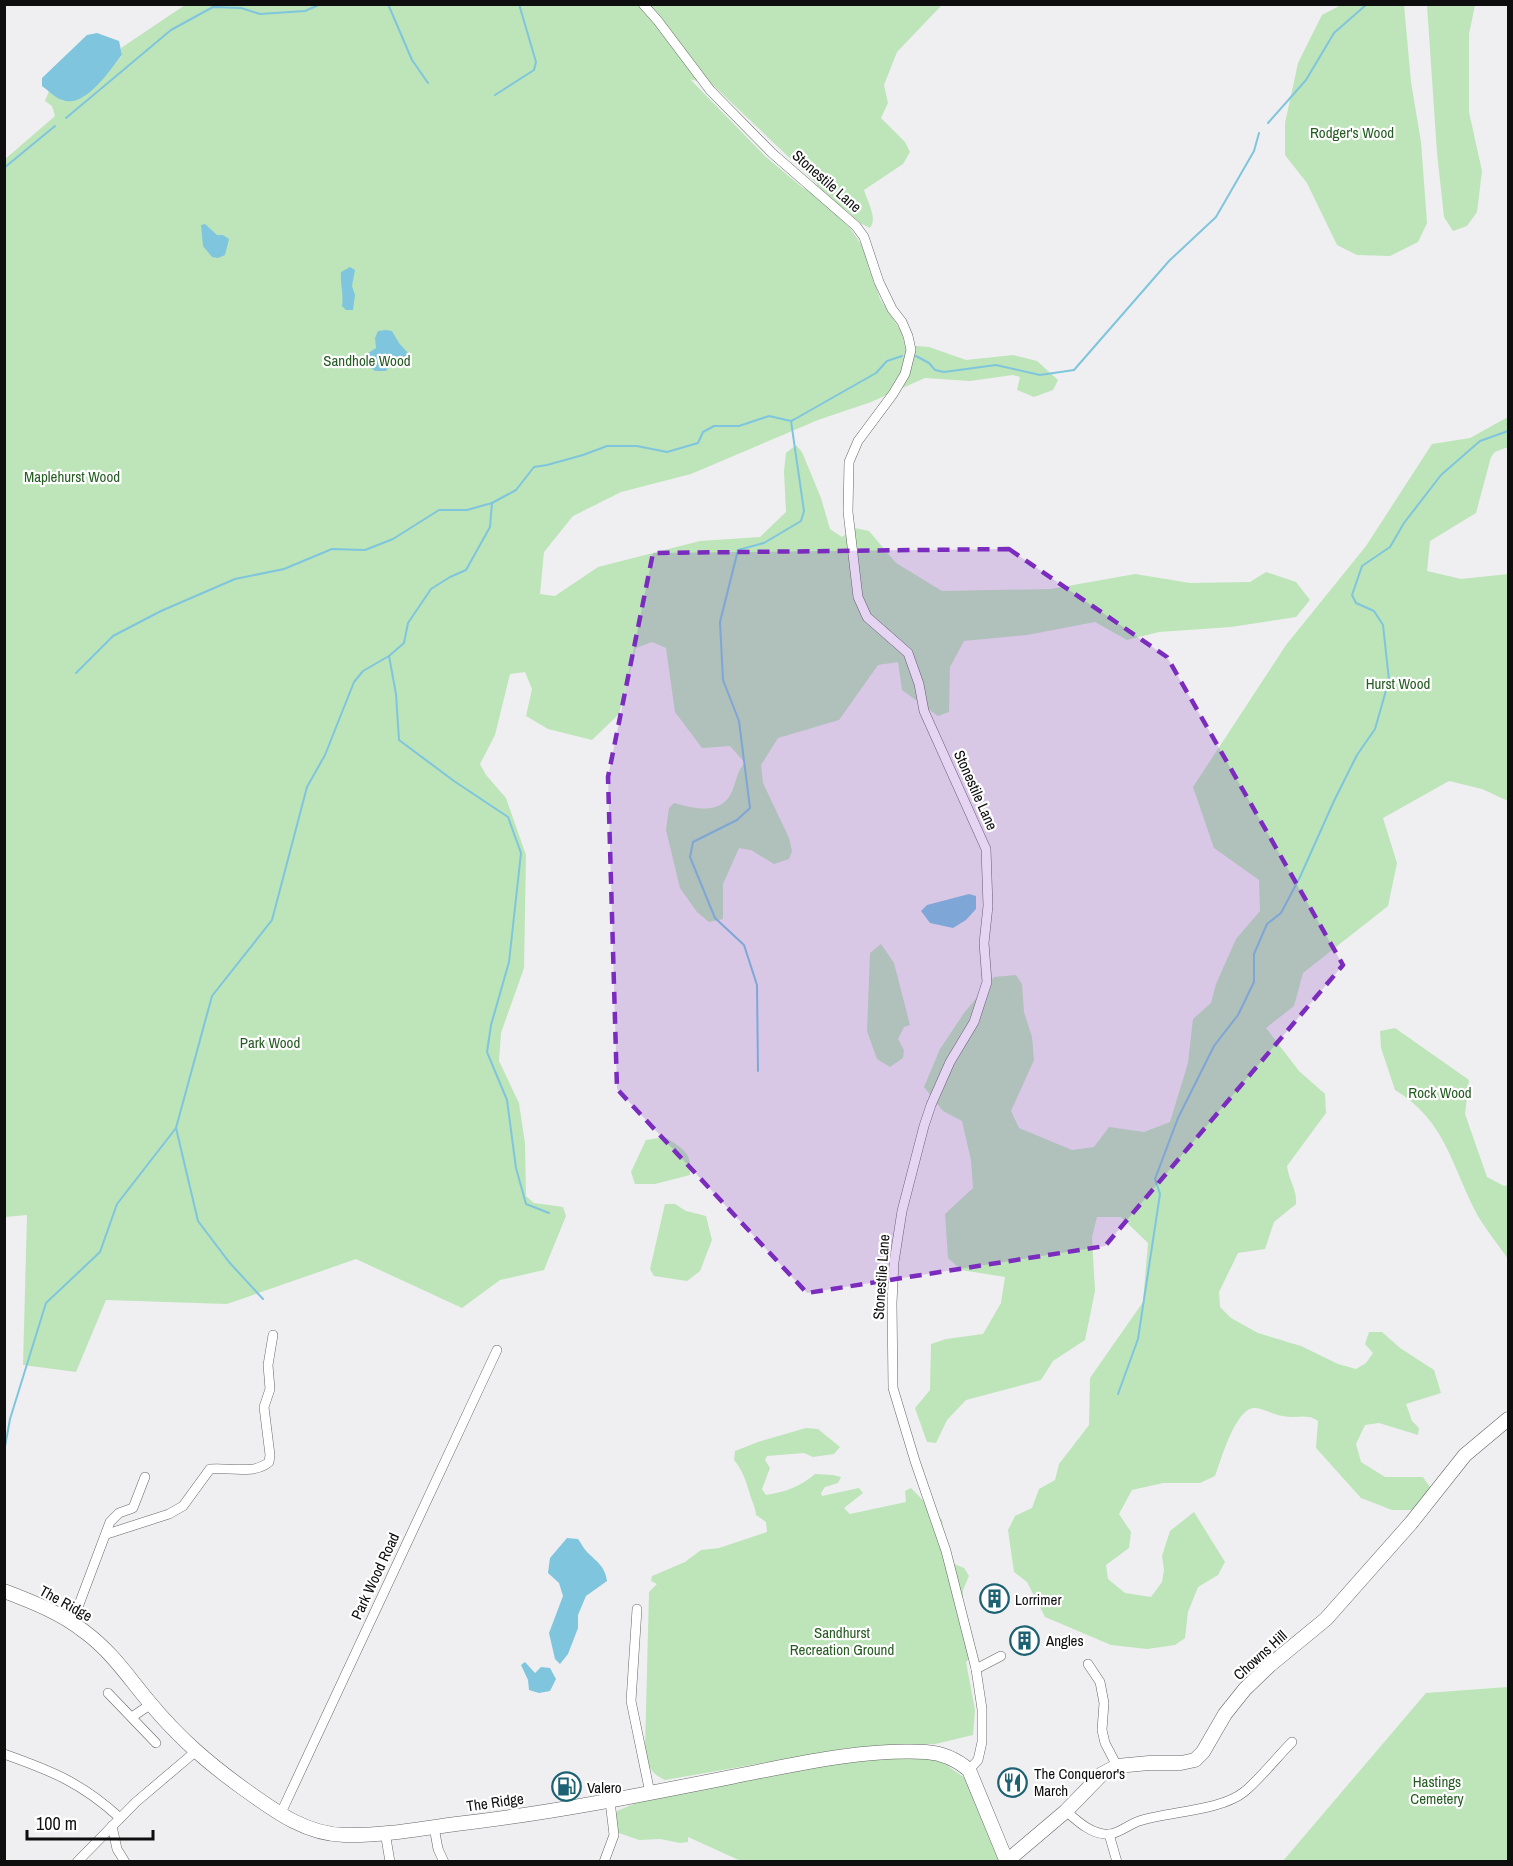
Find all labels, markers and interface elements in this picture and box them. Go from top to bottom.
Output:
park label: Rodger's Wood [1310,122,1394,143]
street label: Stonestile Lane [788,145,866,217]
park label: Sandhole Wood [323,350,411,371]
park label: Maplehurst Wood [24,466,120,487]
park label: Hurst Wood [1366,673,1430,694]
street label: Stonestile Lane [949,747,1003,833]
park label: Park Wood [240,1032,300,1053]
park label: Rock Wood [1408,1082,1472,1103]
street label: Stonestile Lane [868,1233,894,1320]
street label: Park Wood Road [346,1529,404,1623]
street label: The Ridge [36,1580,96,1626]
building icon: Lorrimer [978,1583,1010,1615]
place label: Lorrimer [1015,1589,1061,1610]
park label: Sandhurst Recreation Ground [790,1622,894,1660]
building icon: Angles [1009,1624,1041,1656]
street label: Chowns Hill [1229,1625,1291,1685]
place label: Angles [1045,1630,1084,1651]
place label: The Conqueror's March [1034,1763,1125,1801]
restaurant icon: The Conqueror's March [997,1766,1029,1798]
fuel station icon: Valero [550,1771,582,1803]
park label: Hastings Cemetery [1410,1771,1465,1809]
place label: Valero [587,1777,622,1798]
street label: The Ridge [465,1788,525,1816]
scale bar [27,1803,153,1841]
text: 100 m [36,1811,77,1836]

